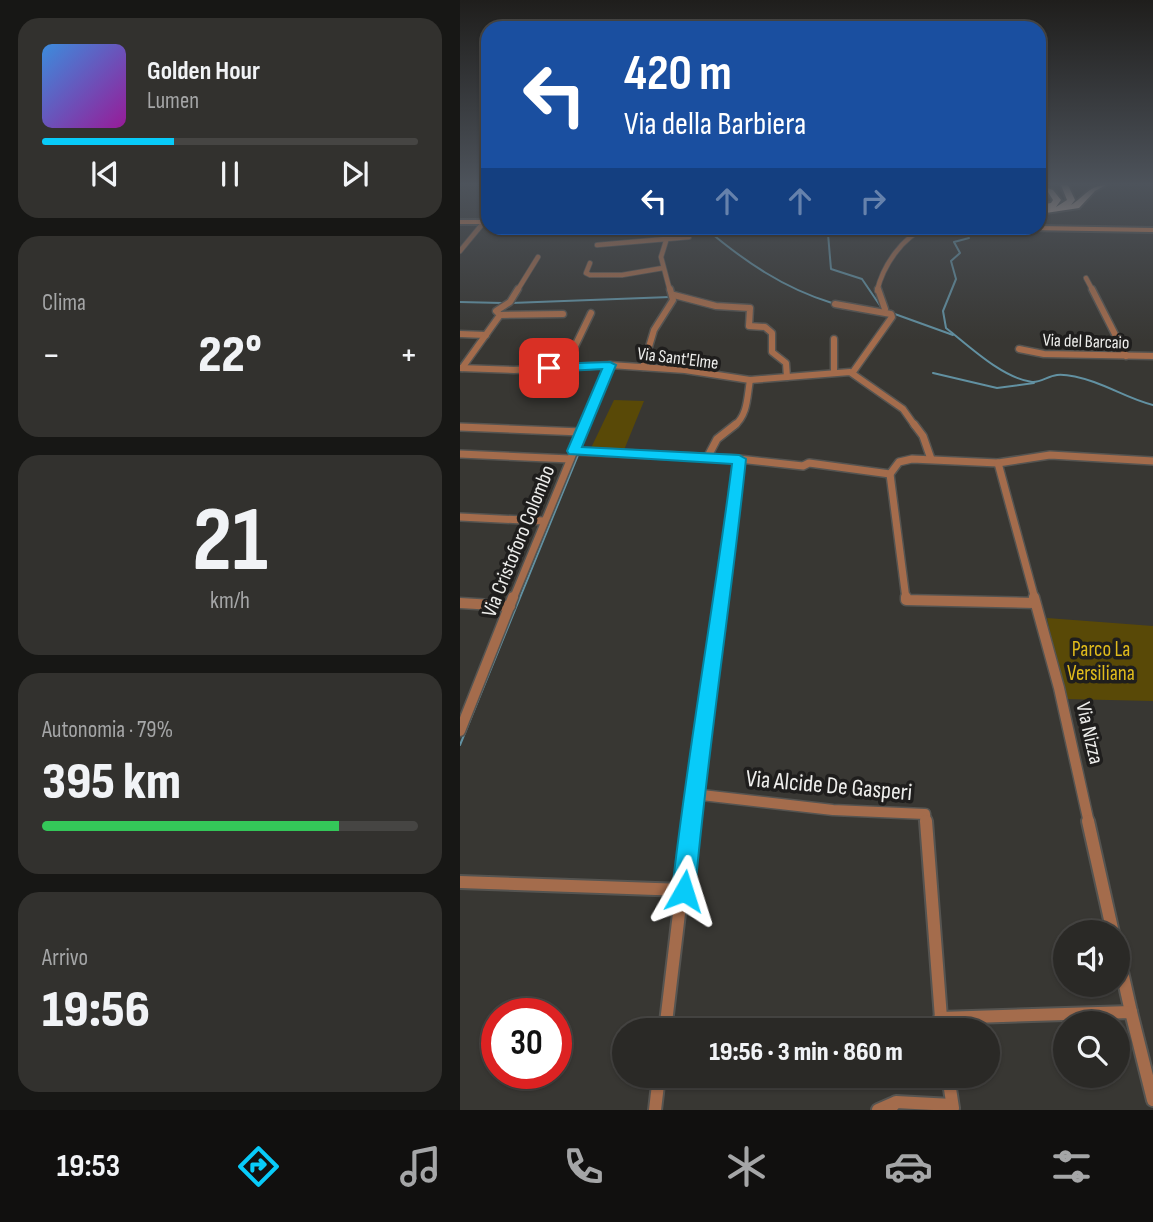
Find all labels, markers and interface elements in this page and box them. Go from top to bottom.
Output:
text: 420 m [624,45,732,104]
icon: left [509,49,600,140]
text: Golden Hour [147,56,260,87]
text: Lumen [147,87,199,115]
text: Via della Barbiera [624,105,806,144]
icon: previous [86,155,124,193]
icon: pause [211,155,249,193]
icon: next [336,155,374,193]
icon: left [635,182,673,220]
icon: ahead [708,182,746,220]
icon: ahead [781,182,819,220]
icon: right [854,182,892,220]
text: Clima [42,289,86,317]
text: 22° [198,324,262,387]
street label: Via del Barcaio [1042,329,1130,354]
text: − [42,333,61,378]
text: + [399,333,418,378]
pin [519,338,579,398]
street label: Via Sant'Elme [636,343,720,374]
icon: arrive [530,349,568,387]
street label: Via Cristoforo Colombo [477,462,560,621]
text: 21 [192,487,268,596]
text: km/h [210,587,250,615]
park label: Parco La Versiliana [1067,637,1135,686]
street label: Via Nizza [1070,700,1109,766]
text: Autonomia · 79% [42,716,173,744]
text: 395 km [42,751,181,814]
street label: Via Alcide De Gasperi [745,764,913,807]
position arrow [647,854,721,928]
map controls [1053,920,1130,1088]
button: sound [1053,920,1130,997]
text: Arrivo [42,944,88,972]
text: 19:56 [42,979,150,1042]
speed limit sign: 30 [481,998,572,1089]
button: search [1053,1011,1130,1088]
text: 19:56 · 3 min · 860 m [709,1037,903,1068]
icon: directions [234,1142,283,1191]
icon: music [396,1142,445,1191]
icon: phone [559,1142,608,1191]
icon: climate [722,1142,771,1191]
icon: car [884,1142,933,1191]
icon: filters [1047,1142,1096,1191]
text: 19:53 [57,1147,120,1186]

